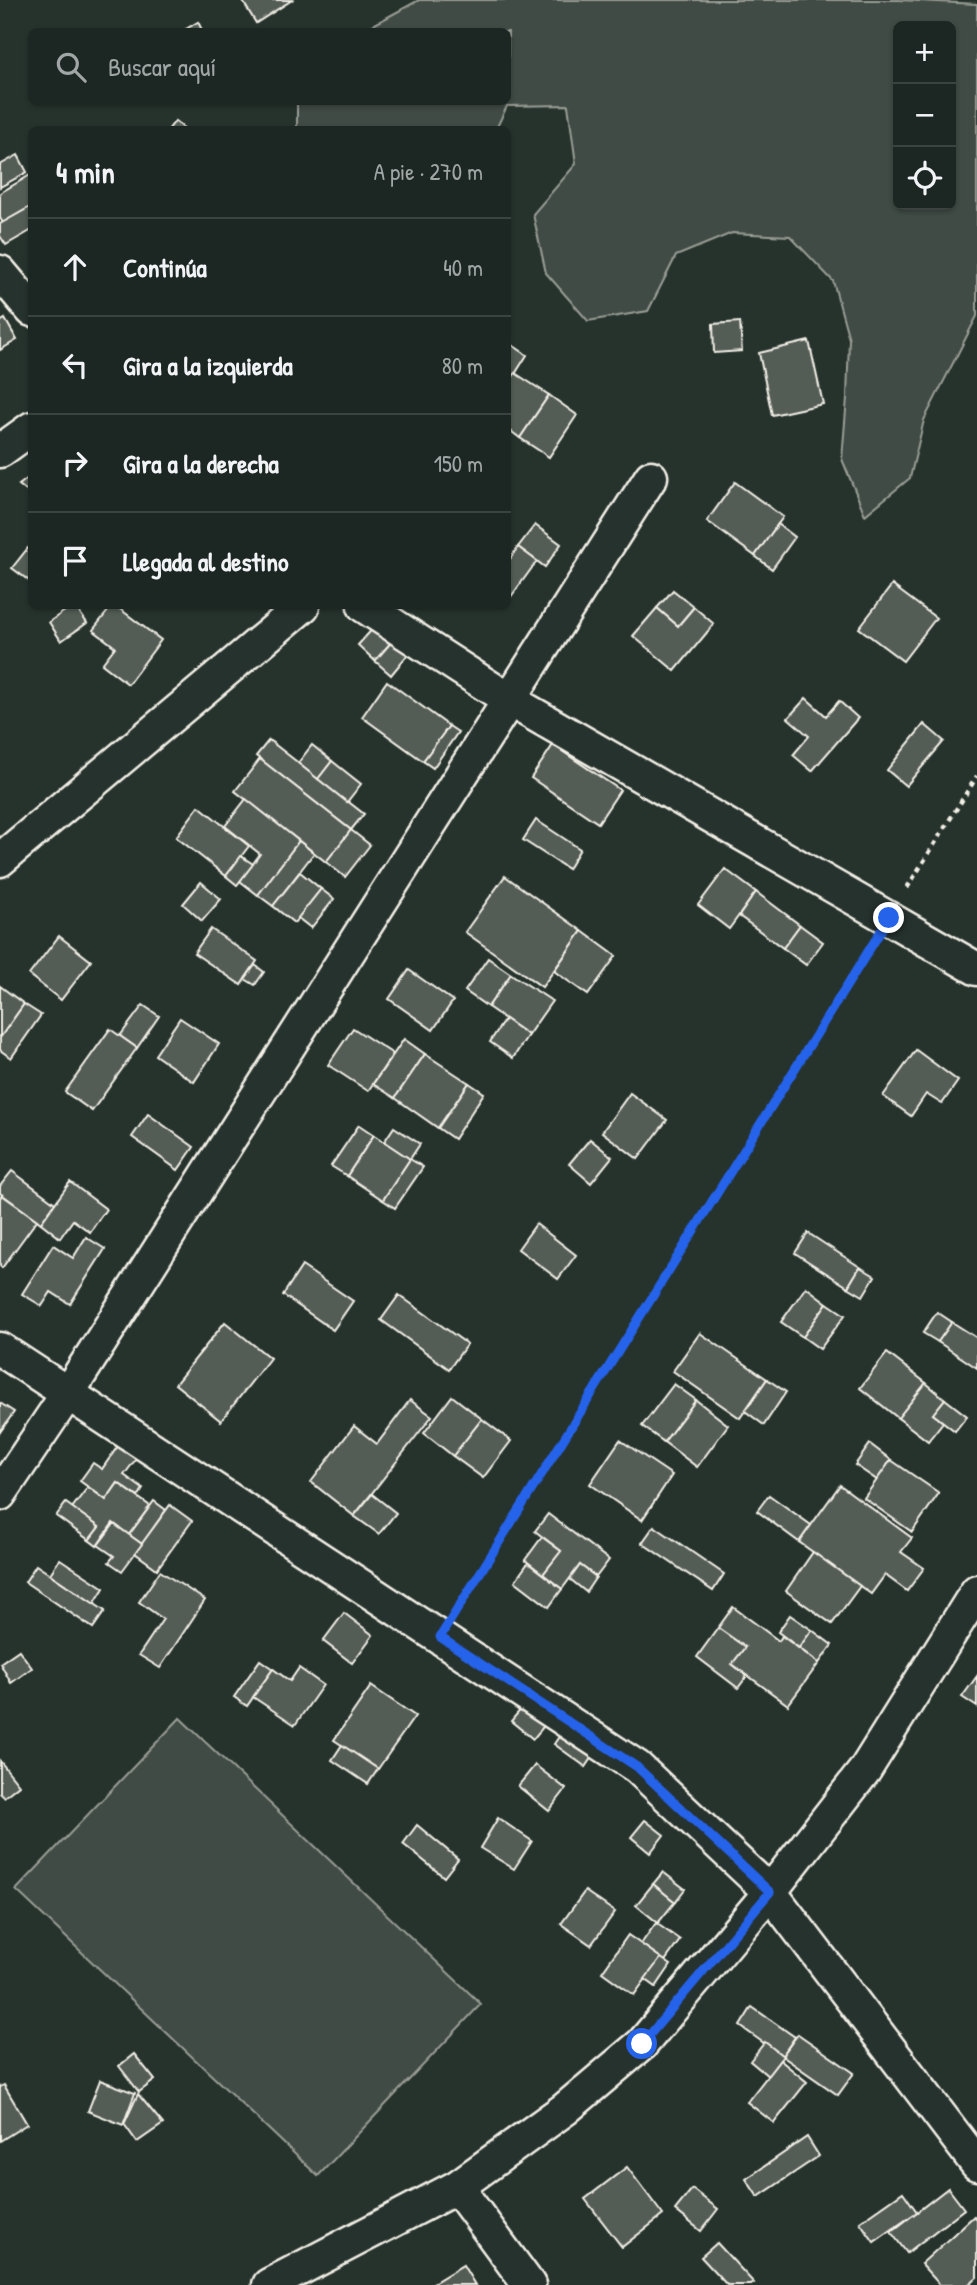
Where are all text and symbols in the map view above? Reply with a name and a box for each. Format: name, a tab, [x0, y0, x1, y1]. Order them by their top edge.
map controls	[893, 21, 956, 210]
button: +	[893, 21, 956, 84]
search box	[28, 28, 511, 105]
icon: search	[52, 48, 90, 86]
text: Buscar aquí	[108, 49, 216, 84]
button: −	[893, 84, 956, 147]
button: locate	[893, 147, 956, 210]
text: 4 min	[56, 152, 115, 192]
text: A pie · 270 m	[374, 156, 483, 187]
icon: ahead	[56, 248, 94, 286]
text: Continúa	[123, 250, 207, 285]
text: 40 m	[443, 252, 483, 283]
icon: left	[56, 346, 94, 384]
text: Gira a la izquierda	[123, 348, 293, 383]
text: 80 m	[442, 350, 483, 381]
icon: right	[56, 444, 94, 482]
text: Gira a la derecha	[123, 446, 279, 481]
text: 150 m	[434, 448, 483, 479]
icon: arrive	[56, 542, 94, 580]
text: Llegada al destino	[123, 544, 289, 579]
route end	[873, 902, 904, 933]
route start	[626, 2028, 657, 2059]

